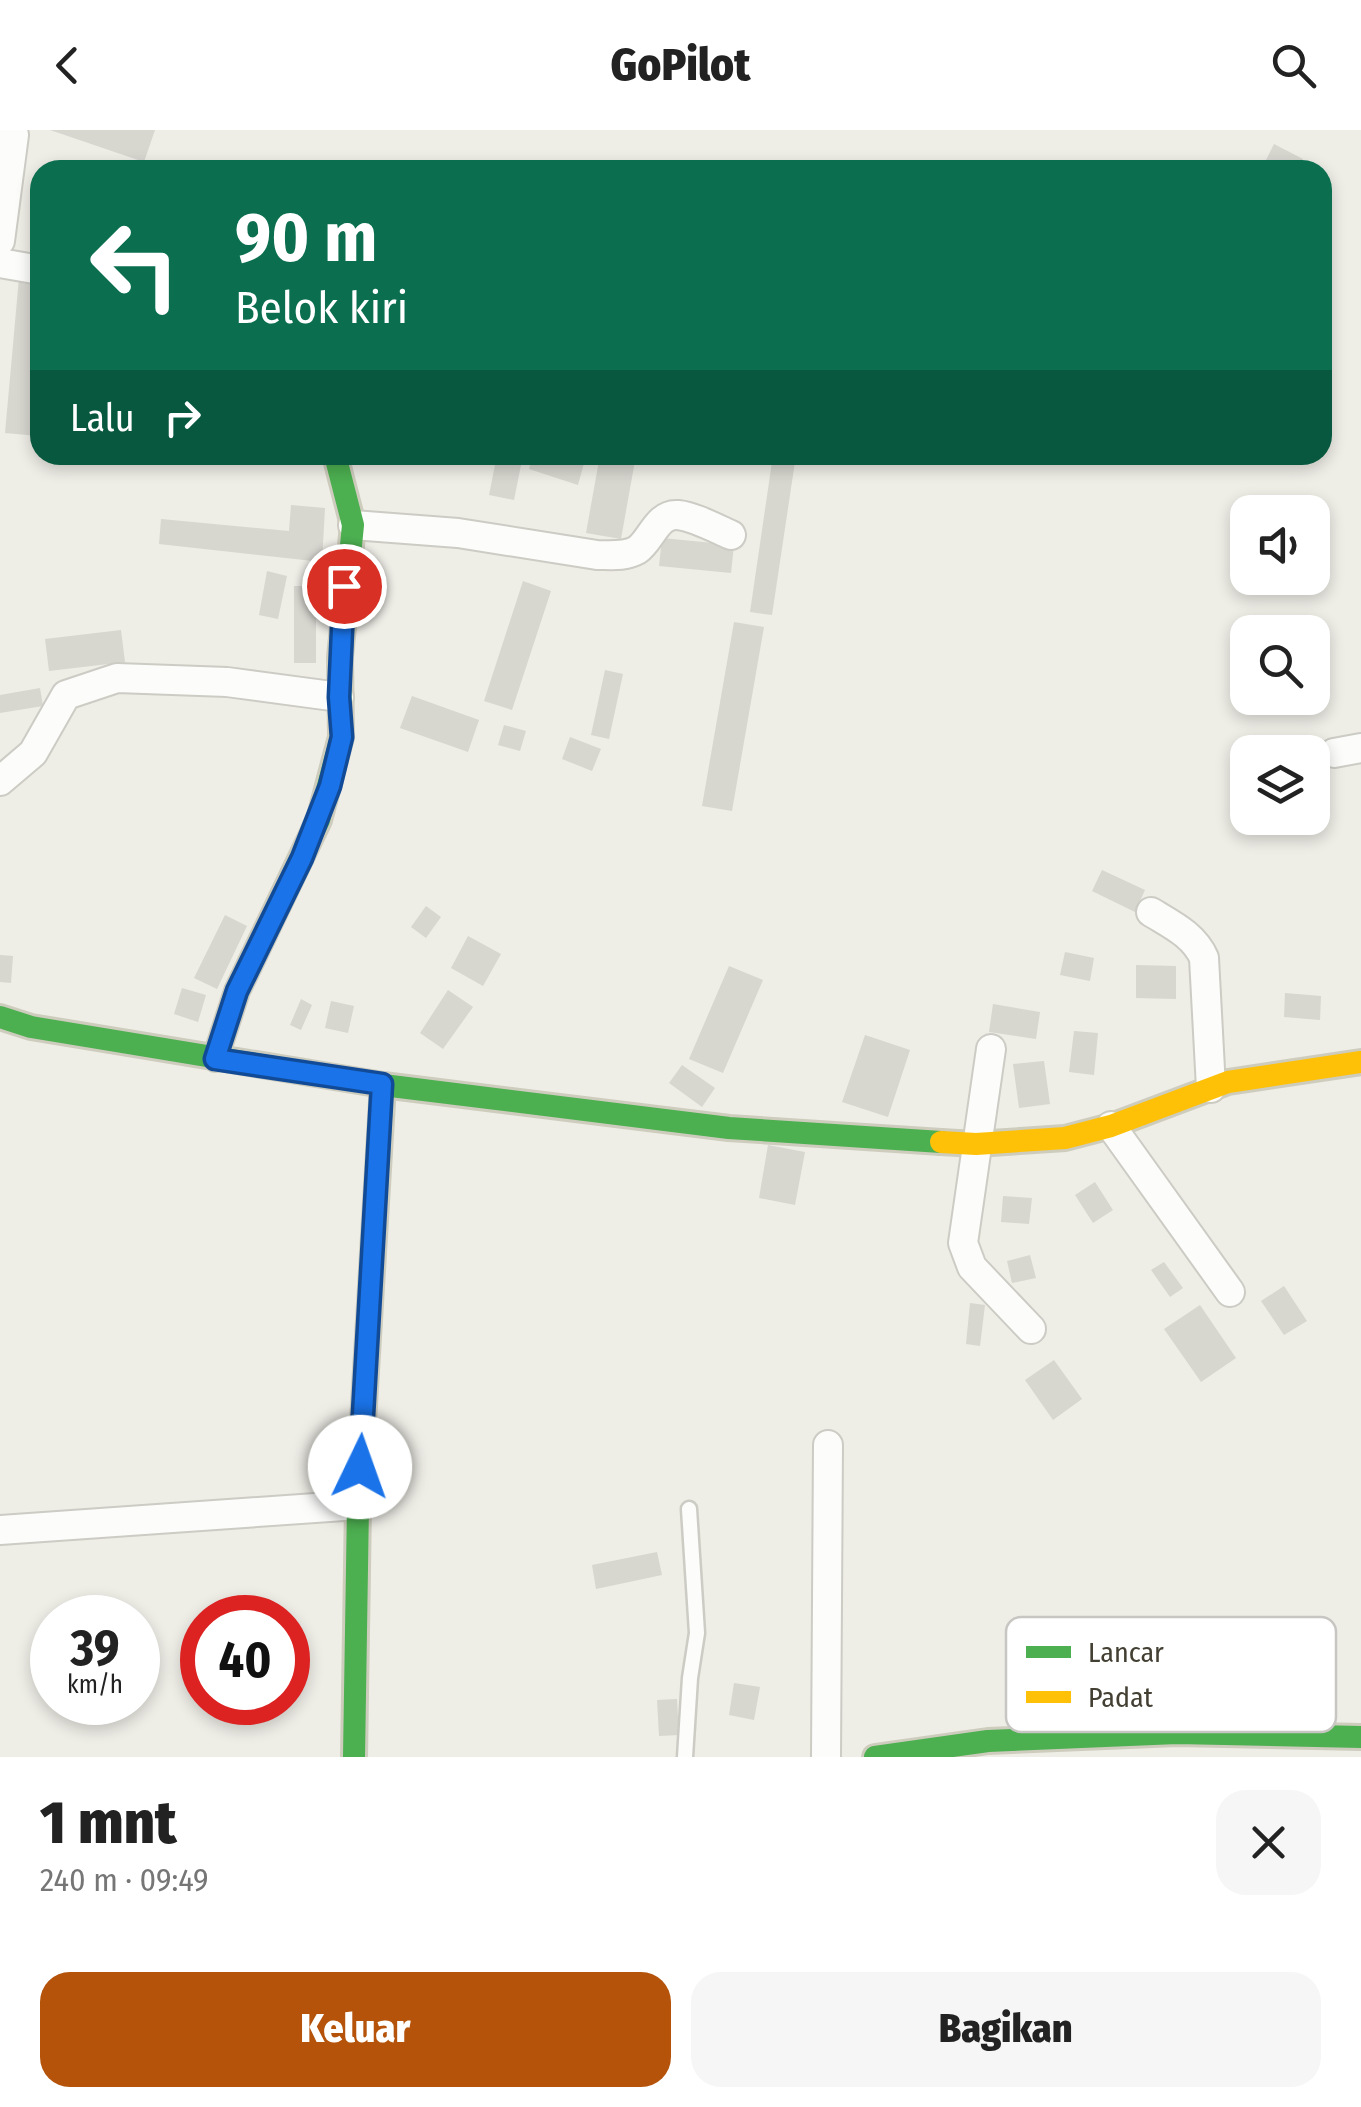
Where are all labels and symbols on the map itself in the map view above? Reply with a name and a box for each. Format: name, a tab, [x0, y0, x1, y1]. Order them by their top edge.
pin	[302, 544, 387, 629]
position arrow	[308, 1415, 412, 1519]
speed limit sign: 40	[180, 1595, 310, 1725]
legend	[1006, 1617, 1336, 1732]
text: Lancar	[1088, 1636, 1164, 1669]
text: Padat	[1088, 1681, 1154, 1714]

